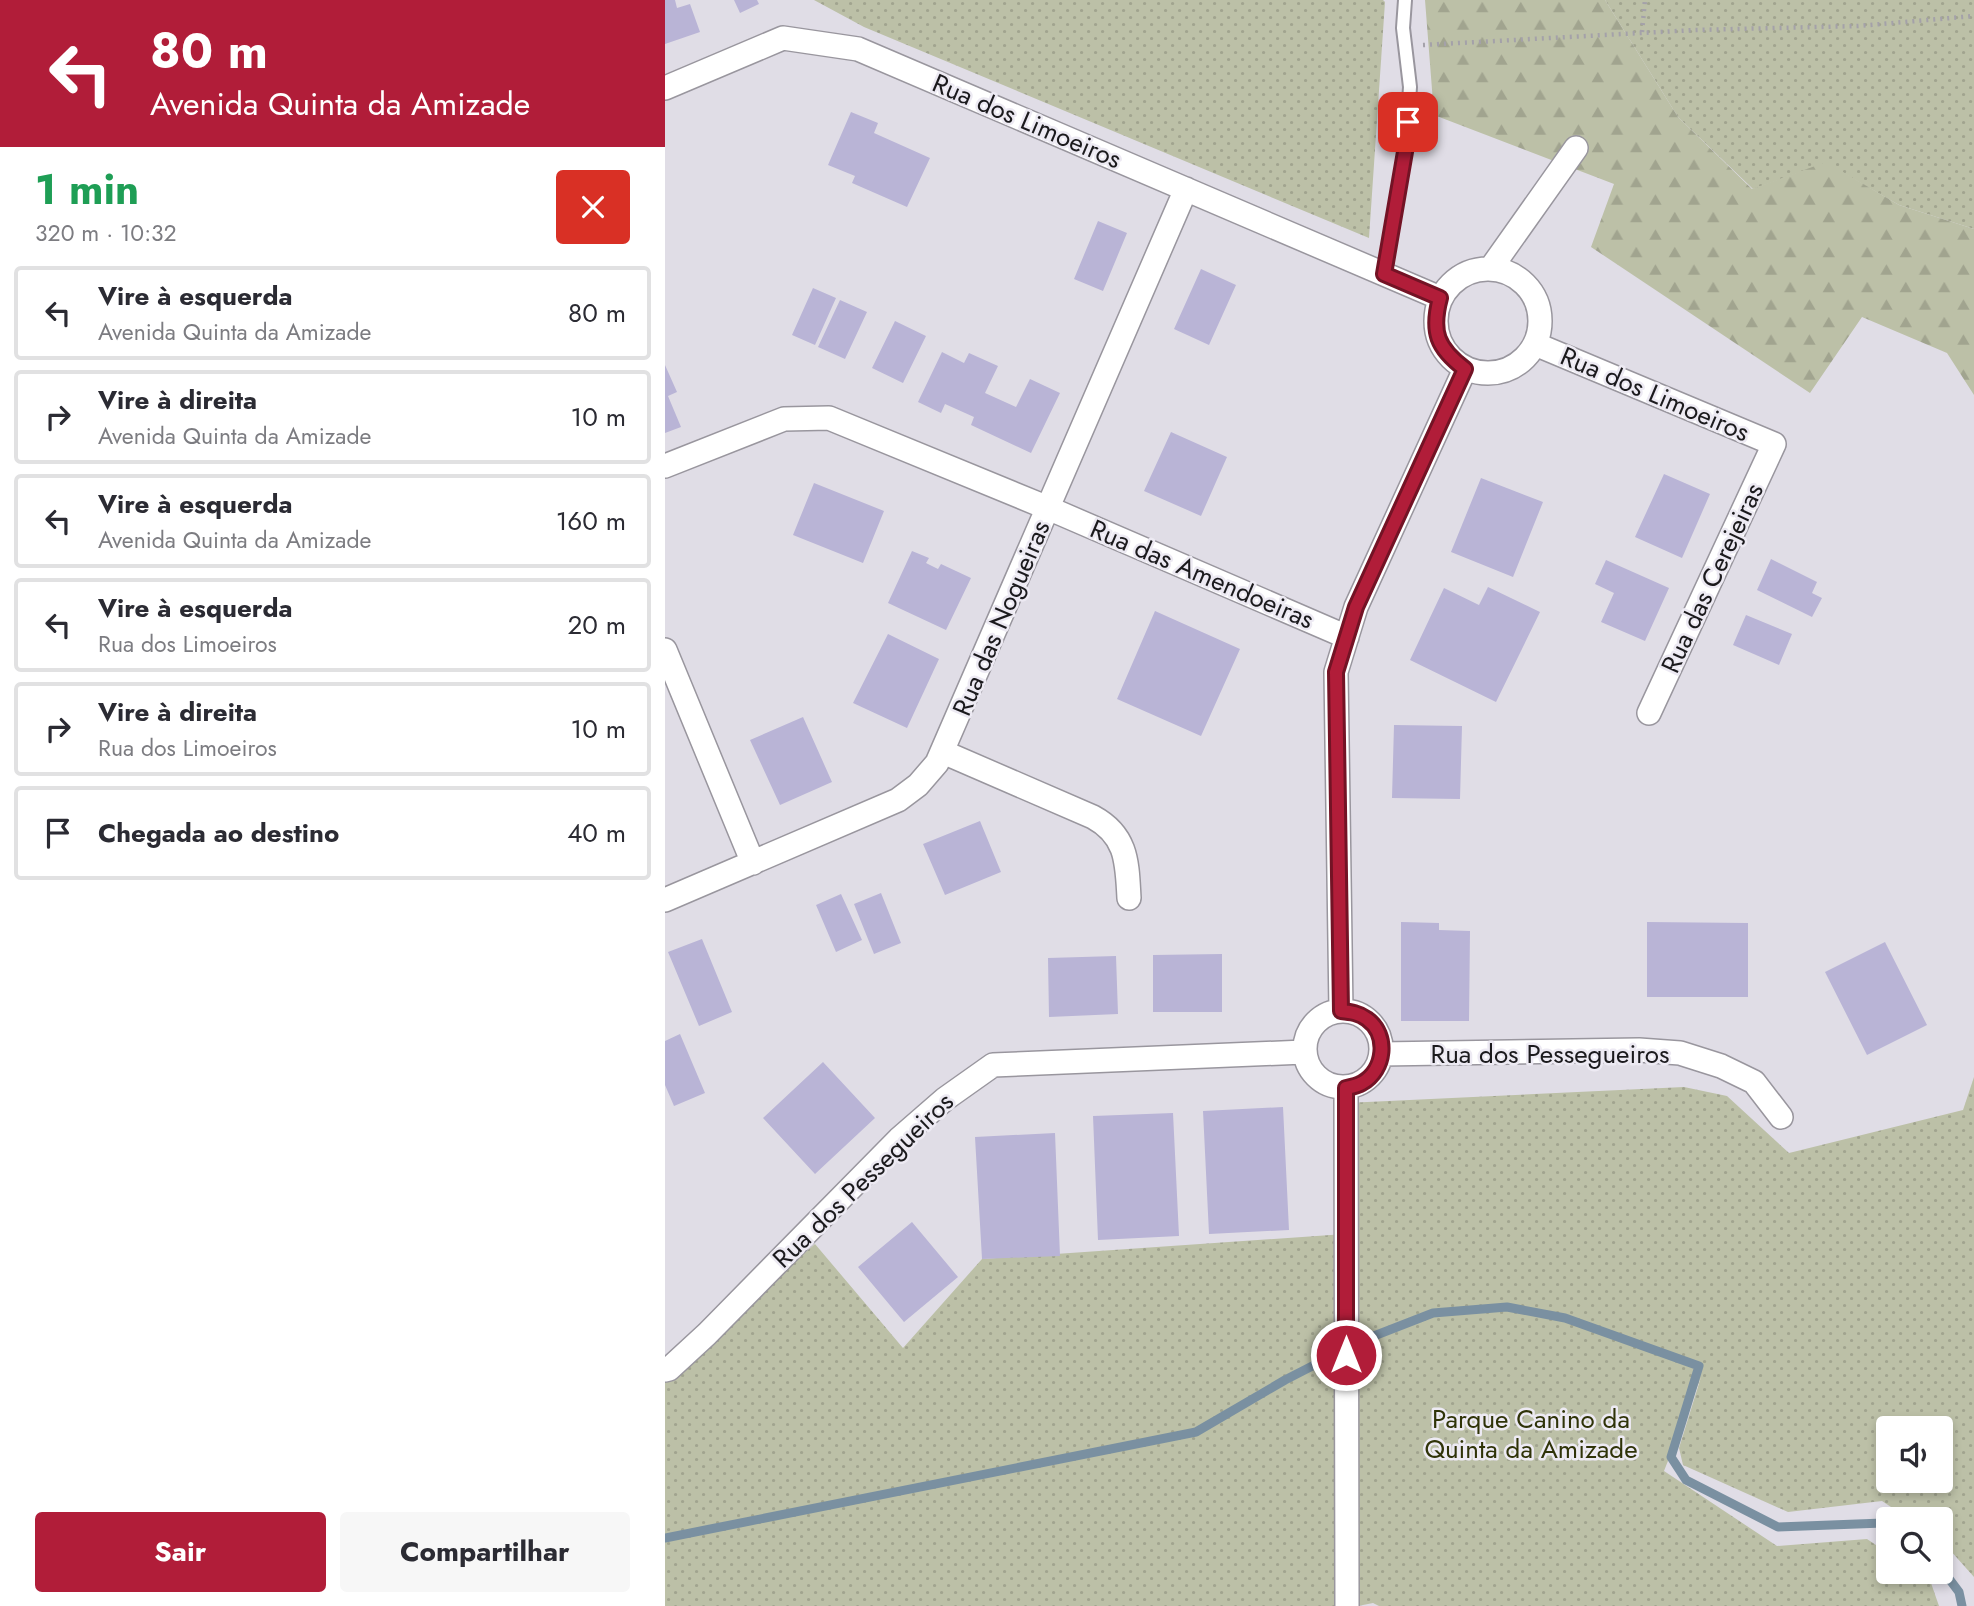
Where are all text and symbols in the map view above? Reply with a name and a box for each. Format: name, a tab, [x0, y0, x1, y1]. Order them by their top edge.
text: 80 m	[150, 16, 268, 86]
icon: left	[35, 28, 126, 119]
street label: Rua dos Limoeiros	[927, 64, 1127, 178]
text: Avenida Quinta da Amizade	[150, 81, 530, 127]
pin	[1378, 92, 1438, 152]
icon: arrive	[1389, 103, 1427, 141]
text: 1 min	[35, 159, 139, 220]
button: close	[556, 170, 630, 244]
text: 320 m · 10:32	[35, 216, 177, 250]
text: Vire à esquerda	[98, 277, 293, 315]
icon: left	[39, 294, 77, 332]
text: 80 m	[568, 294, 626, 332]
text: Avenida Quinta da Amizade	[98, 315, 371, 349]
street label: Rua dos Limoeiros	[1555, 337, 1755, 451]
text: Vire à direita	[98, 381, 257, 419]
icon: right	[39, 398, 77, 436]
text: 10 m	[571, 398, 626, 436]
text: Avenida Quinta da Amizade	[98, 419, 371, 453]
street label: Rua das Cerejeiras	[1651, 477, 1773, 679]
text: Vire à esquerda	[98, 485, 293, 523]
icon: left	[39, 502, 77, 540]
text: 160 m	[556, 502, 626, 540]
street label: Rua das Amendoeiras	[1084, 510, 1320, 638]
street label: Rua das Nogueiras	[943, 514, 1059, 722]
text: Avenida Quinta da Amizade	[98, 523, 371, 557]
text: Vire à esquerda	[98, 589, 293, 627]
icon: left	[39, 606, 77, 644]
text: 20 m	[568, 606, 626, 644]
text: Rua dos Limoeiros	[98, 627, 277, 661]
text: Vire à direita	[98, 693, 257, 731]
icon: right	[39, 710, 77, 748]
text: 10 m	[571, 710, 626, 748]
text: Rua dos Limoeiros	[98, 731, 277, 765]
icon: arrive	[39, 814, 77, 852]
text: Chegada ao destino	[98, 814, 339, 852]
text: 40 m	[567, 814, 626, 852]
street label: Rua dos Pessegueiros	[1431, 1035, 1669, 1073]
street label: Rua dos Pessegueiros	[764, 1083, 962, 1277]
position arrow	[1309, 1318, 1383, 1392]
park label: Parque Canino da Quinta da Amizade	[1424, 1400, 1638, 1468]
map controls	[1876, 1416, 1953, 1584]
button: sound	[1876, 1416, 1953, 1493]
button: search	[1876, 1507, 1953, 1584]
button: Sair	[35, 1512, 326, 1592]
button: Compartilhar	[340, 1512, 630, 1592]

